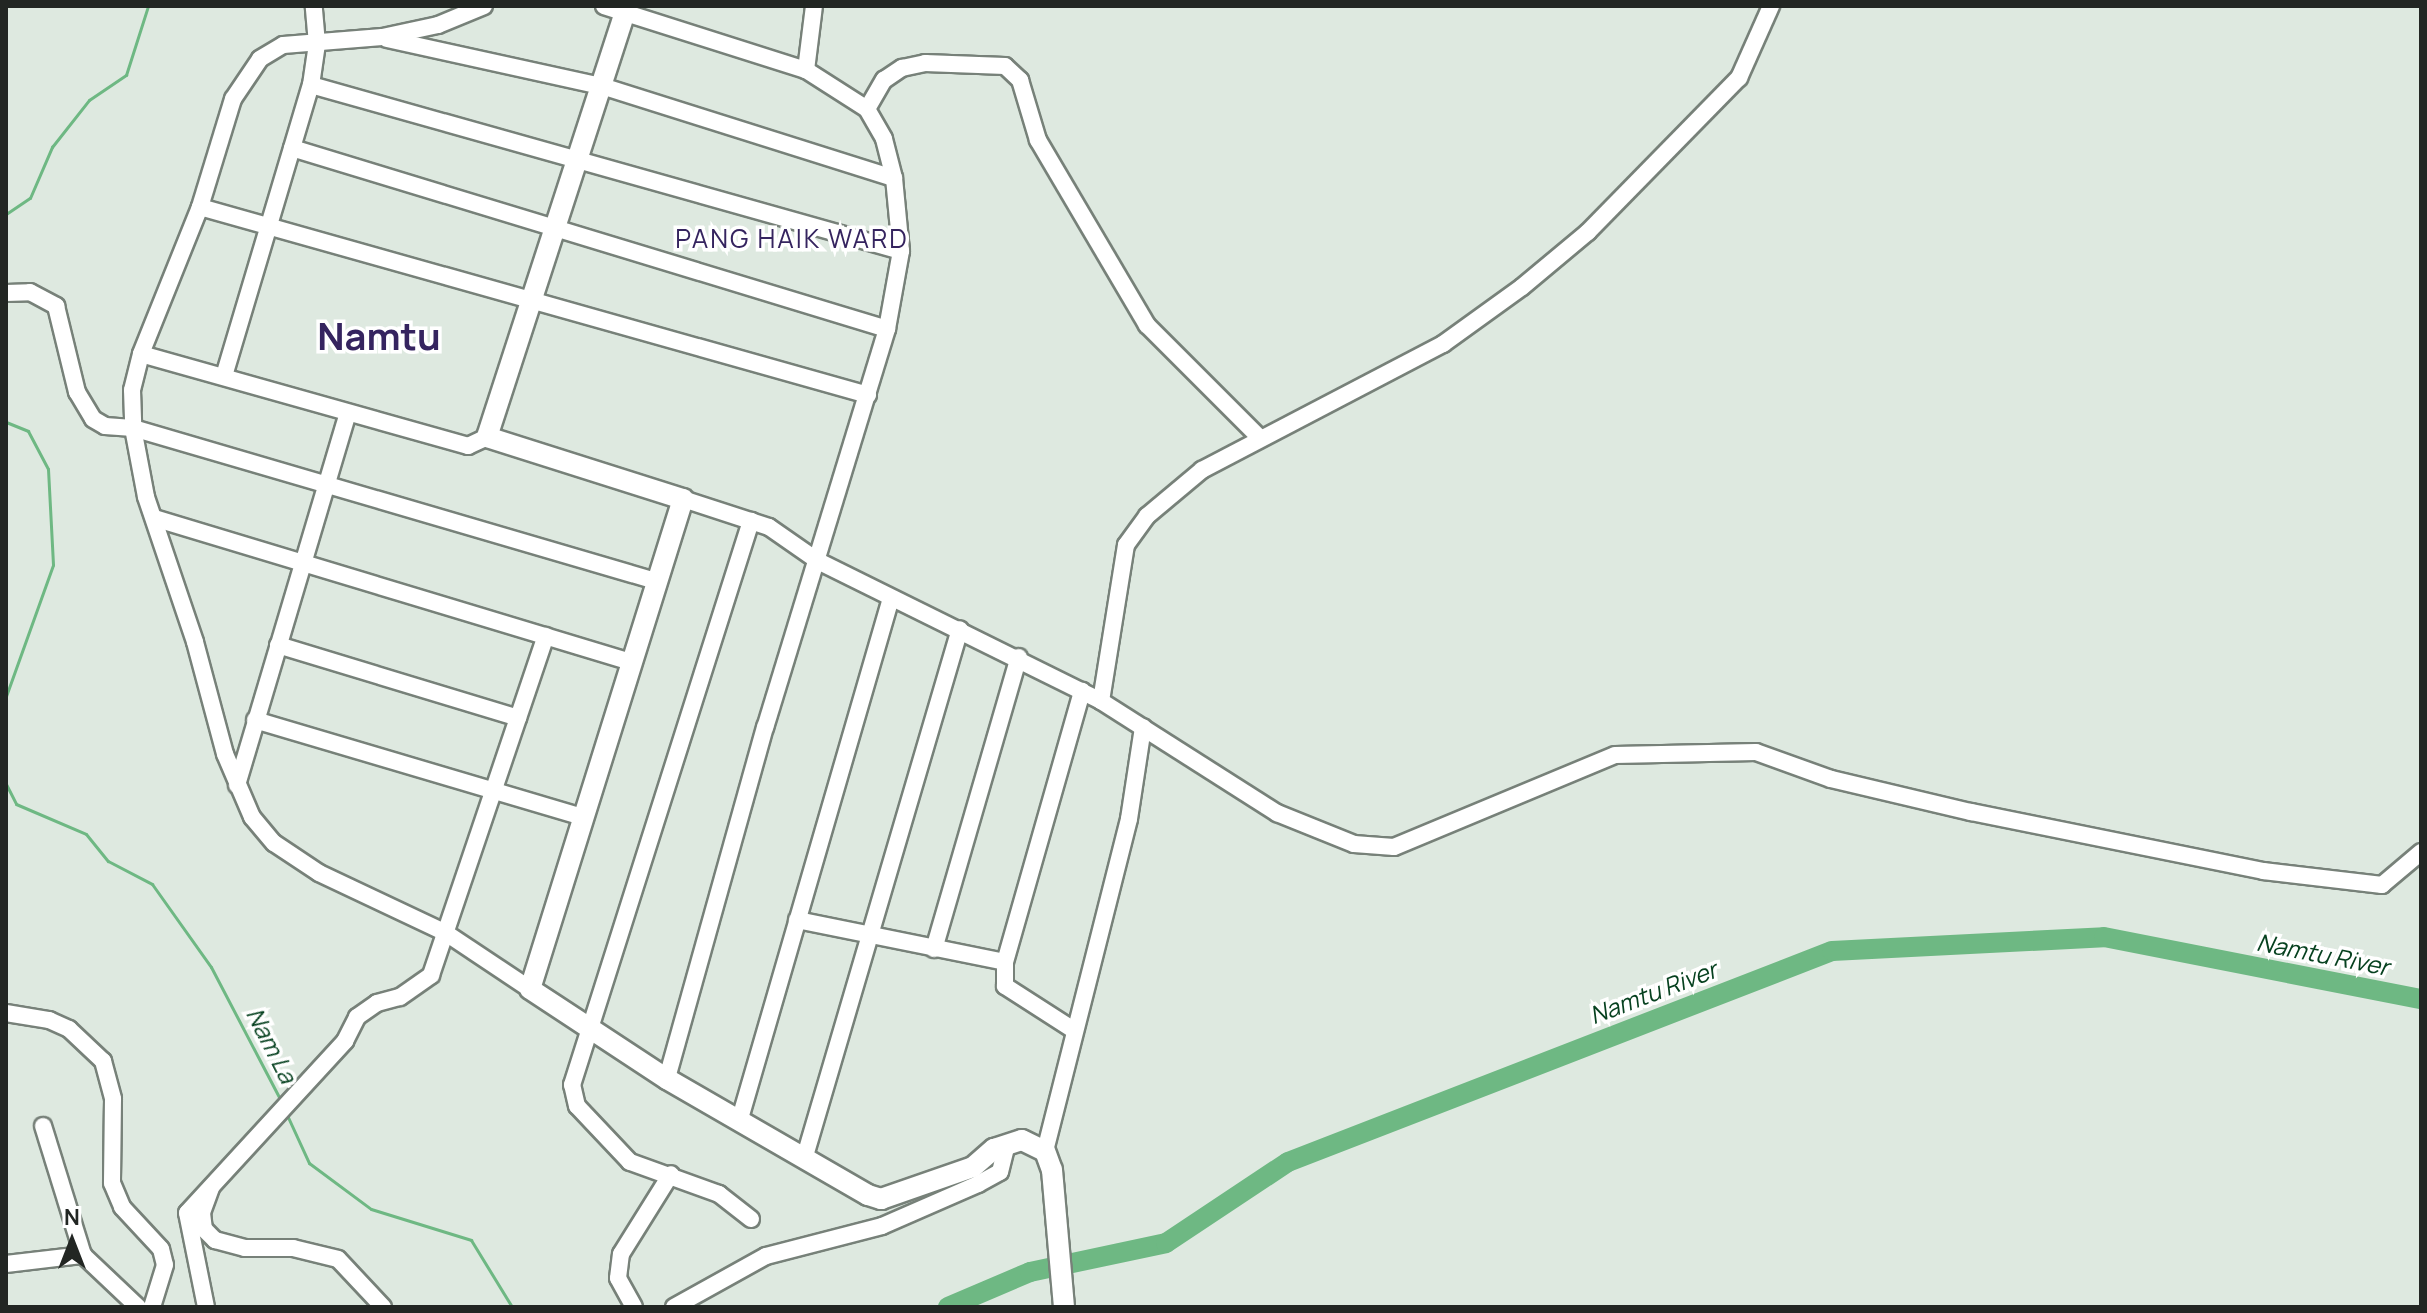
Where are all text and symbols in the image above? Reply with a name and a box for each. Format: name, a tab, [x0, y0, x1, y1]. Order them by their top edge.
district label: PANG HAIK WARD	[675, 223, 909, 255]
district label: Namtu	[317, 313, 441, 359]
water label: Namtu River	[2255, 927, 2391, 981]
water label: Namtu River	[1585, 955, 1721, 1029]
water label: Nam La	[241, 1003, 303, 1087]
north arrow	[32, 1201, 112, 1281]
text: N	[64, 1202, 80, 1232]

